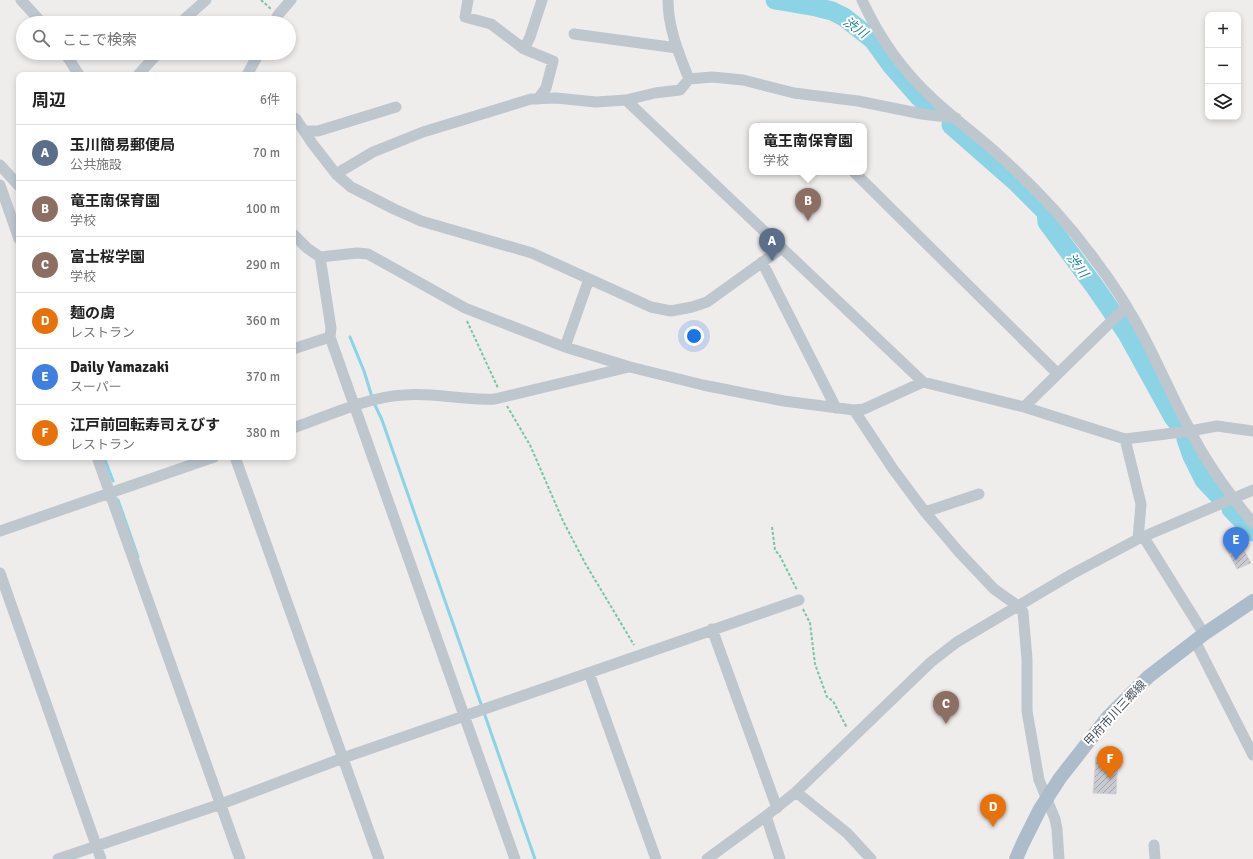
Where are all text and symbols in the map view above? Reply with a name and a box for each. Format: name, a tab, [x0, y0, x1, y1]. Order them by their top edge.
map controls	[1205, 12, 1241, 120]
button: +	[1205, 12, 1241, 48]
water label: 渋川	[840, 14, 872, 43]
search box	[16, 16, 296, 60]
icon: search	[30, 27, 52, 49]
text: ここで検索	[62, 31, 137, 49]
button: −	[1205, 48, 1241, 84]
button: layers	[1205, 84, 1241, 120]
text: 周辺	[32, 90, 66, 111]
text: 6件	[260, 92, 280, 108]
popup	[749, 123, 867, 175]
text: 竜王南保育園	[763, 132, 853, 150]
text: 玉川簡易郵便局	[70, 136, 175, 154]
text: A	[41, 145, 49, 161]
text: 70 m	[253, 145, 280, 161]
text: 学校	[763, 153, 789, 169]
text: 公共施設	[70, 157, 122, 173]
pin: B	[795, 188, 821, 221]
text: 竜王南保育園	[70, 192, 160, 210]
text: B	[41, 201, 49, 217]
text: 100 m	[246, 201, 280, 217]
text: 学校	[70, 213, 96, 229]
pin: A	[759, 228, 785, 261]
text: 富士桜学園	[70, 248, 145, 266]
water label: 渋川	[1063, 250, 1092, 282]
text: C	[41, 257, 49, 273]
text: 290 m	[246, 257, 280, 273]
text: 学校	[70, 269, 96, 285]
text: 麺の虜	[70, 304, 115, 322]
text: D	[41, 313, 49, 329]
text: 360 m	[246, 313, 280, 329]
text: レストラン	[70, 325, 135, 341]
your location	[684, 326, 704, 346]
text: Daily Yamazaki	[70, 358, 169, 376]
text: E	[41, 369, 49, 385]
text: 370 m	[246, 369, 280, 385]
text: スーパー	[70, 379, 122, 395]
text: 江戸前回転寿司えびす	[70, 416, 220, 434]
text: F	[42, 425, 48, 441]
text: 380 m	[246, 425, 280, 441]
text: レストラン	[70, 437, 135, 453]
pin: E	[1223, 527, 1249, 560]
street label: 甲府市川三郷線	[1081, 678, 1150, 749]
pin: C	[933, 691, 959, 724]
pin: F	[1097, 746, 1123, 779]
pin: D	[980, 794, 1006, 827]

